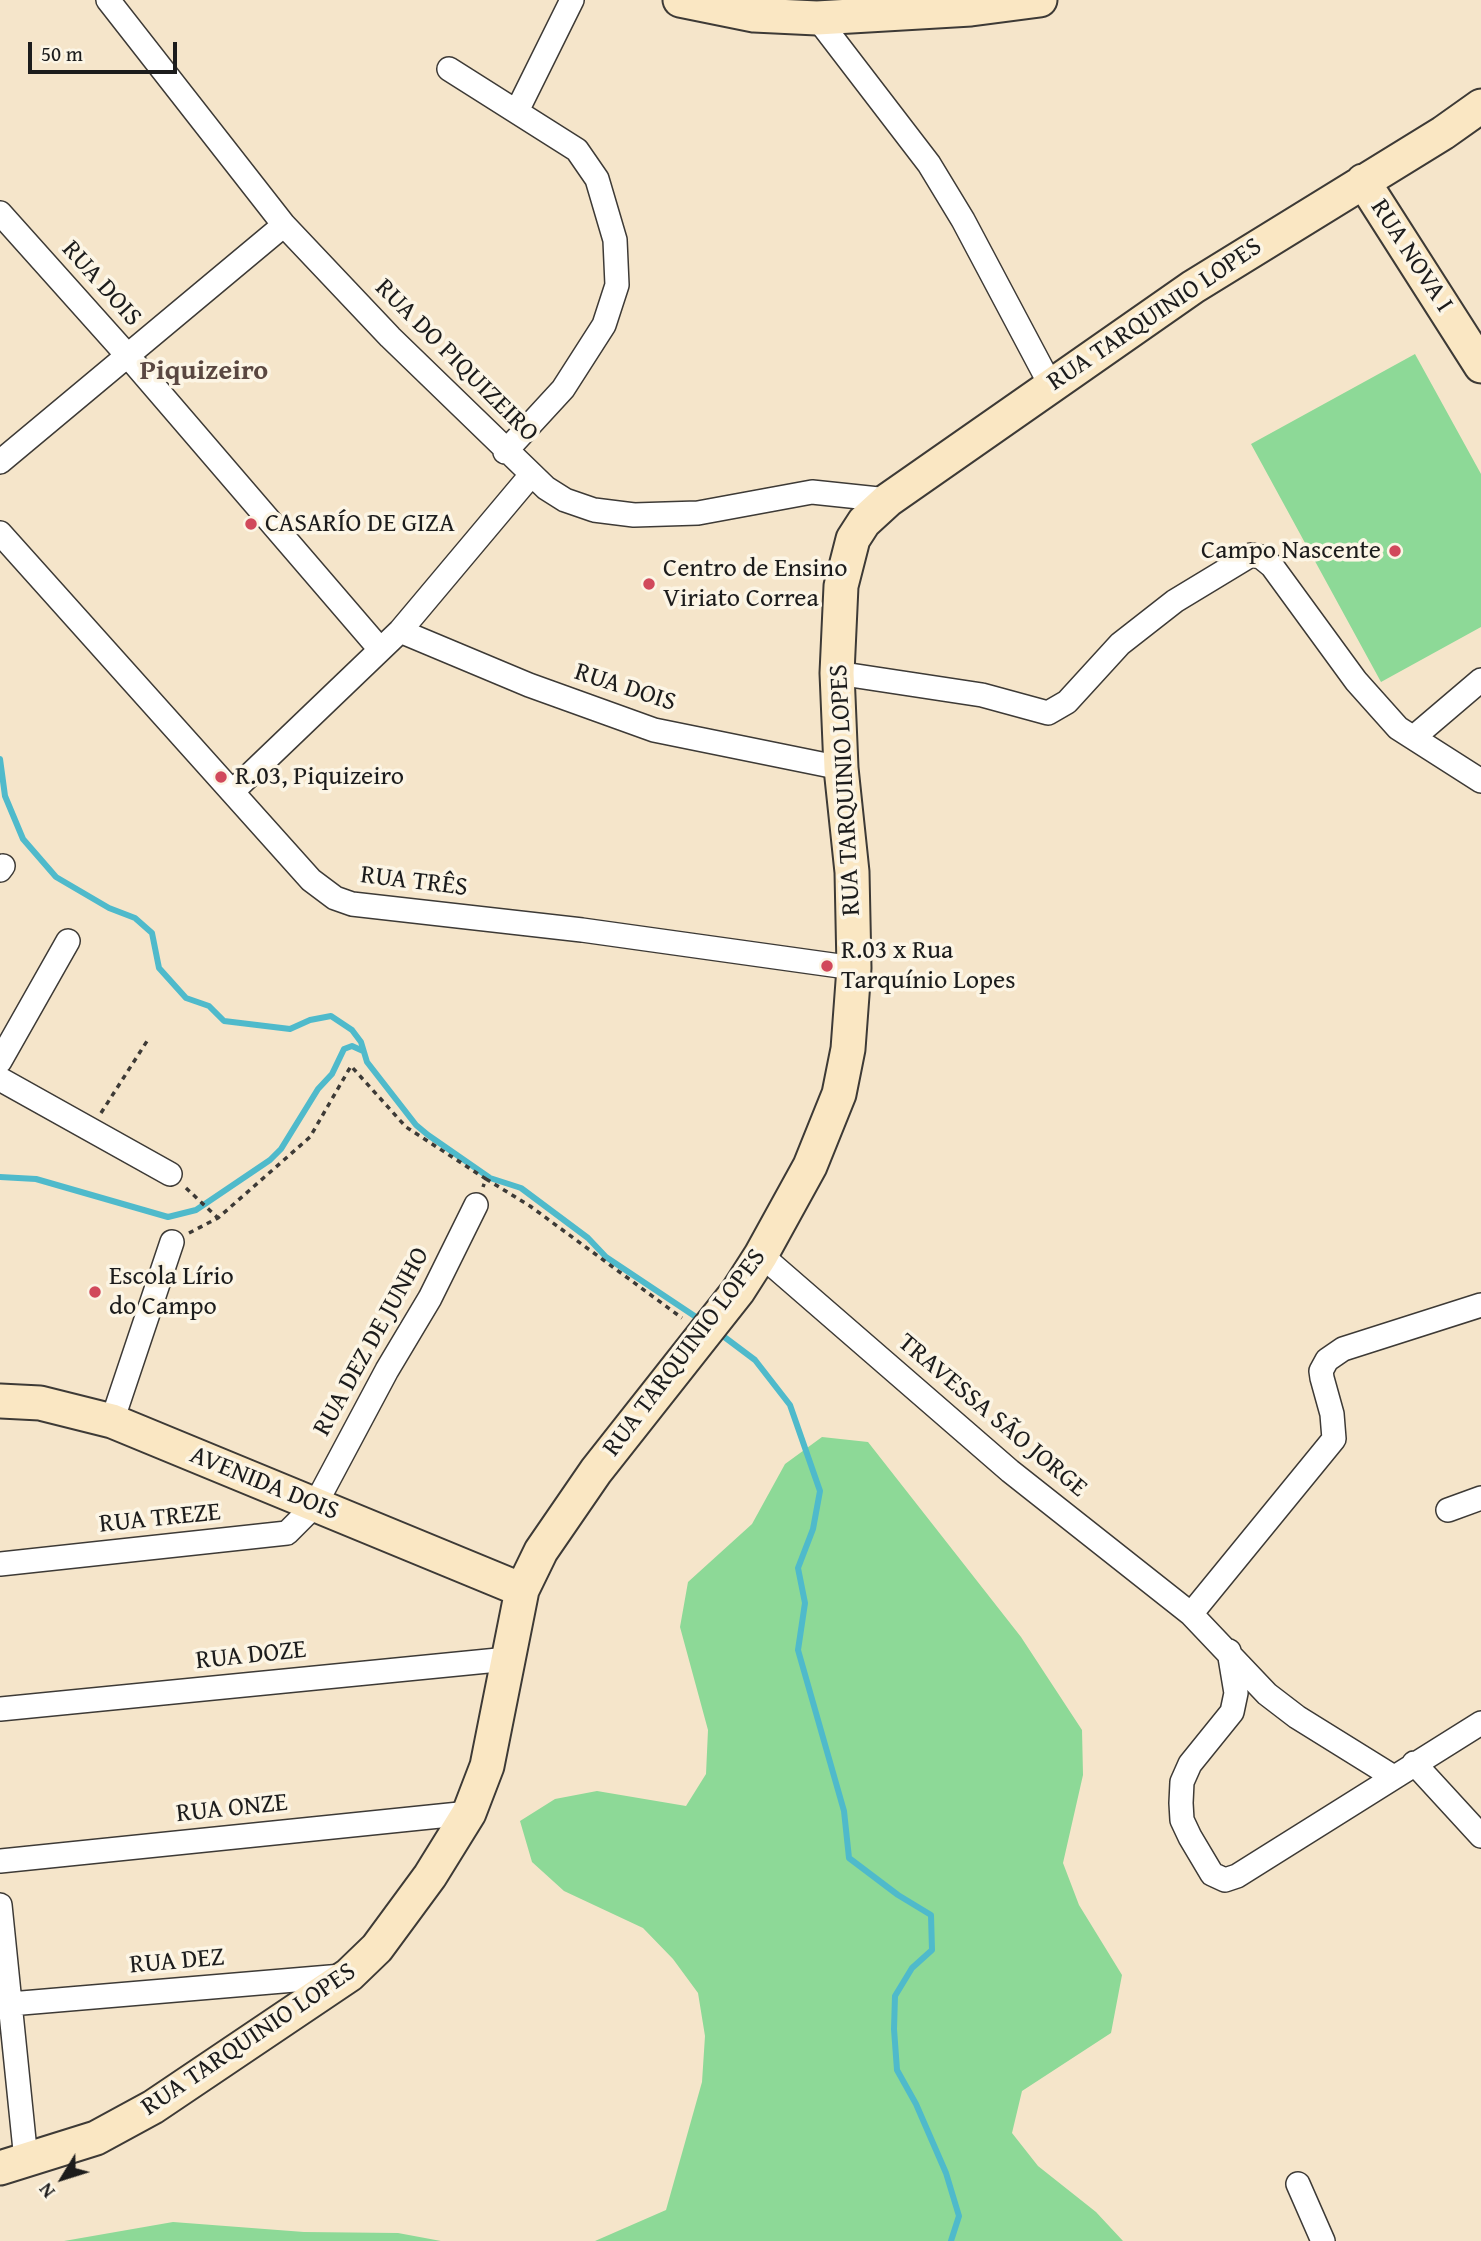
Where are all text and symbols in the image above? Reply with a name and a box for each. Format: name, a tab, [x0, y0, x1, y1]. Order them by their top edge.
scale bar	[32, 28, 180, 72]
text: 50 m	[41, 38, 83, 69]
street label: RUA NOVA I	[1363, 194, 1459, 318]
street label: RUA TARQUINIO LOPES	[1042, 232, 1268, 398]
street label: RUA DOIS	[54, 235, 148, 333]
street label: RUA DO PIQUIZEIRO	[368, 273, 544, 449]
district label: Piquizeiro	[140, 355, 268, 389]
place label: CASARÍO DE GIZA	[265, 508, 455, 540]
marker: CASARÍO DE GIZA	[243, 516, 259, 532]
place label: Campo Nascente	[1201, 535, 1381, 567]
marker: Campo Nascente	[1387, 543, 1403, 559]
place label: Centro de Ensino Viriato Correa	[663, 553, 847, 614]
marker: Centro de Ensino Viriato Correa	[641, 576, 657, 592]
street label: RUA DOIS	[570, 657, 680, 719]
street label: RUA TARQUINIO LOPES	[824, 663, 868, 917]
place label: R.03, Piquizeiro	[235, 761, 404, 793]
marker: R.03, Piquizeiro	[213, 769, 229, 785]
street label: RUA TRÊS	[359, 860, 469, 904]
place label: R.03 x Rua Tarquínio Lopes	[841, 935, 1016, 996]
marker: R.03 x Rua Tarquínio Lopes	[819, 958, 835, 974]
street label: RUA DEZ DE JUNHO	[307, 1242, 437, 1442]
street label: RUA TARQUINIO LOPES	[597, 1243, 773, 1463]
place label: Escola Lírio do Campo	[109, 1261, 234, 1322]
marker: Escola Lírio do Campo	[87, 1284, 103, 1300]
street label: TRAVESSA SÃO JORGE	[891, 1328, 1093, 1504]
street label: AVENIDA DOIS	[185, 1440, 343, 1528]
street label: RUA TREZE	[98, 1497, 222, 1541]
street label: RUA DOZE	[194, 1635, 308, 1677]
street label: RUA ONZE	[175, 1788, 289, 1830]
street label: RUA DEZ	[128, 1942, 226, 1982]
street label: RUA TARQUINIO LOPES	[136, 1957, 362, 2123]
north arrow	[28, 2143, 98, 2213]
text: N	[32, 2177, 61, 2205]

